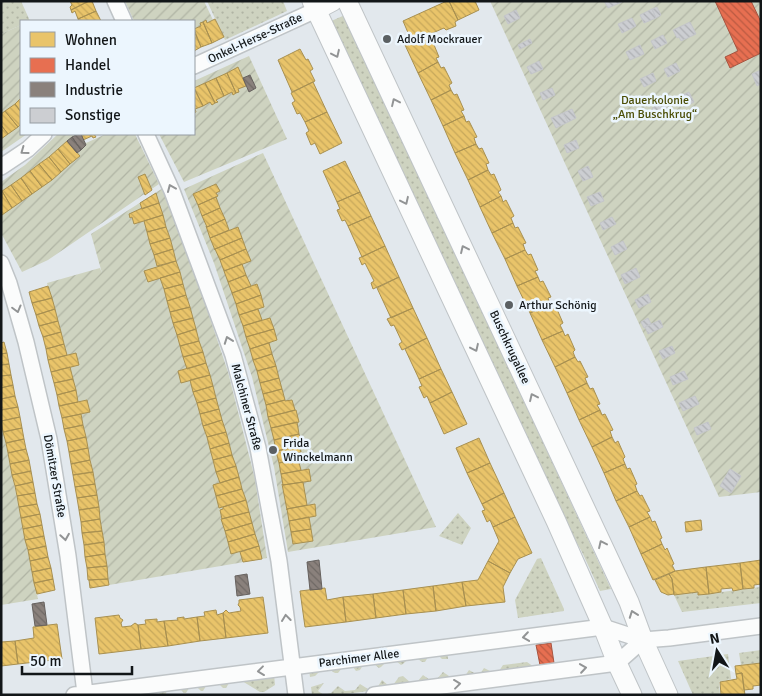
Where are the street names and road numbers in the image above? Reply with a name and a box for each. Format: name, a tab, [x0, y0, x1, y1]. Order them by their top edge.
street label: Onkel-Herse-Straße	[206, 10, 305, 67]
street label: Buschkrugallee	[486, 308, 533, 386]
street label: Malchiner Straße	[228, 362, 265, 452]
street label: Dömitzer Straße	[40, 433, 69, 519]
street label: Parchimer Allee	[318, 646, 400, 671]

